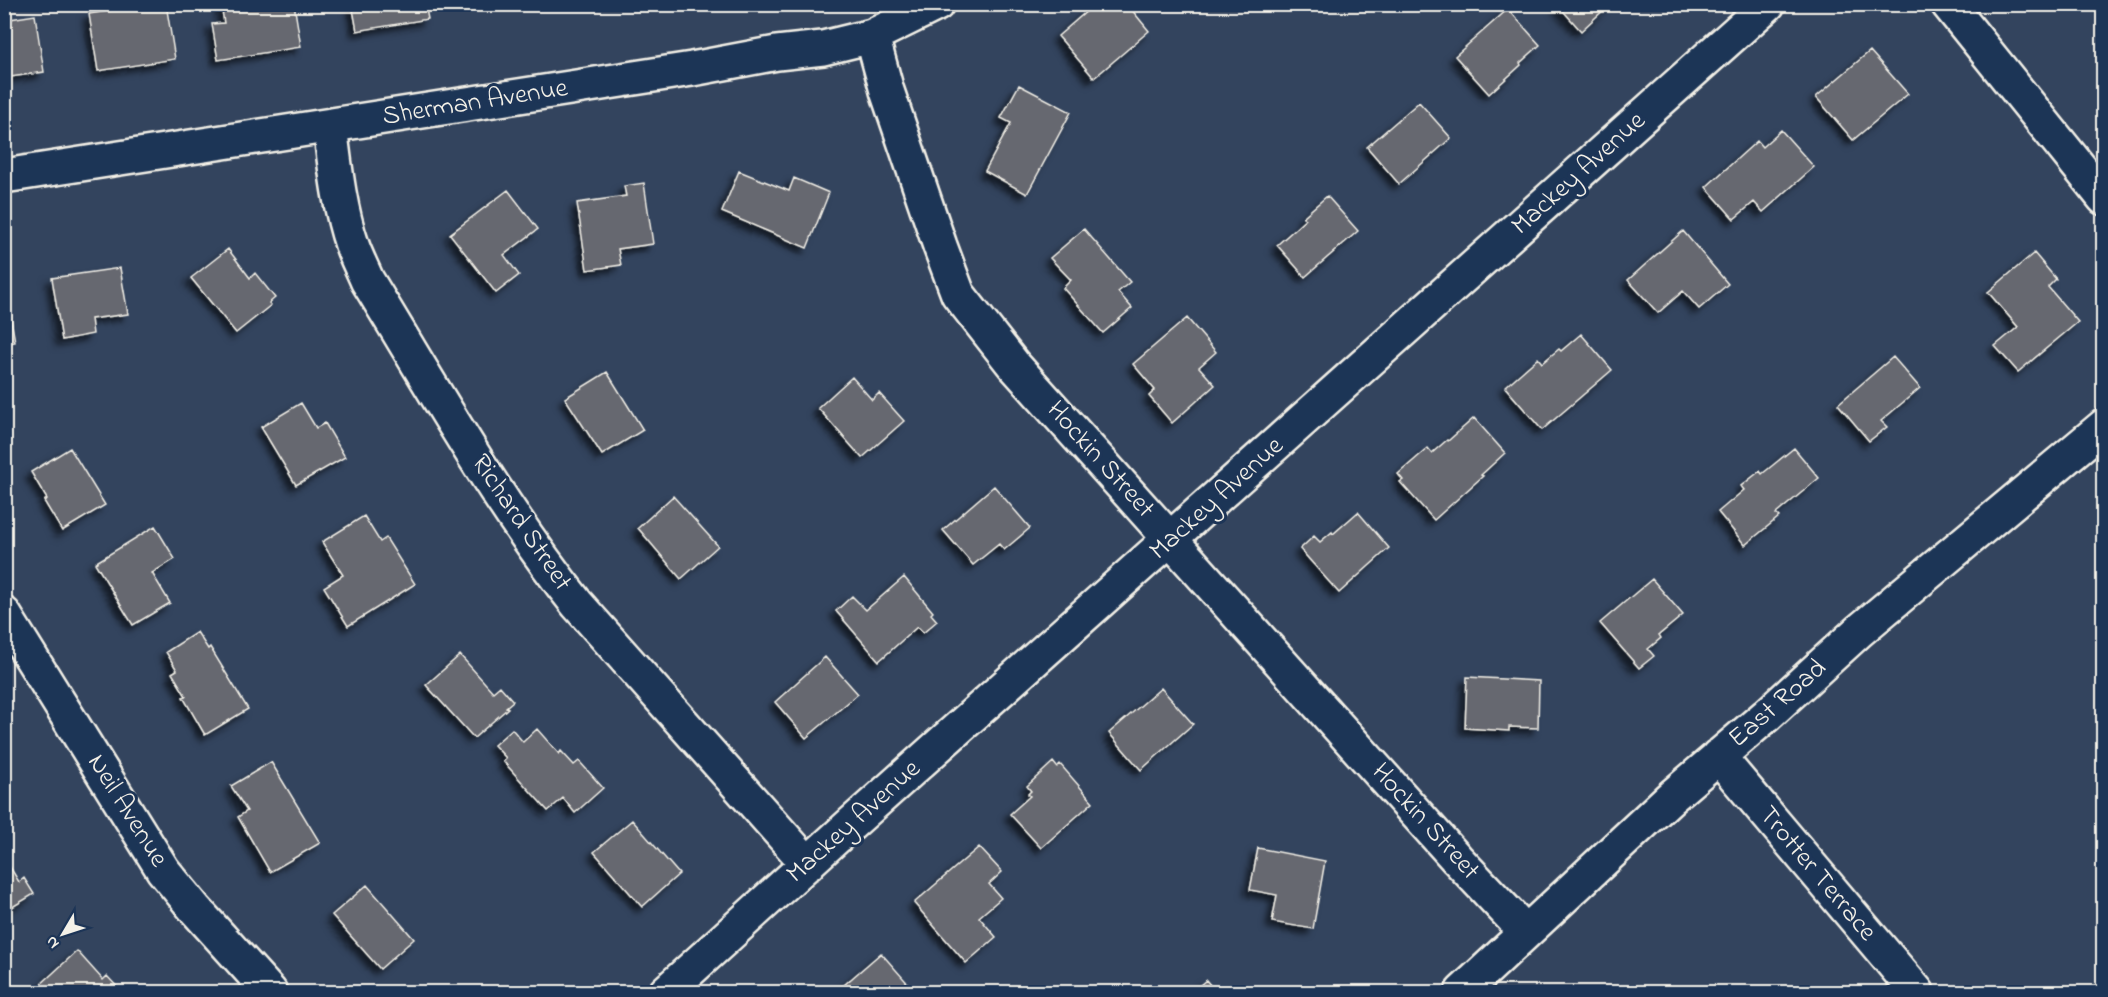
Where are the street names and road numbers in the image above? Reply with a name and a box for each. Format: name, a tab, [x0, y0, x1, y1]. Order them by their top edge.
street label: Sherman Avenue	[380, 69, 571, 137]
street label: Mackey Avenue	[1503, 102, 1656, 245]
street label: Hockin Street	[1036, 393, 1164, 527]
street label: Mackey Avenue	[1141, 427, 1294, 570]
street label: Richard Street	[461, 447, 581, 599]
street label: East Road	[1720, 650, 1836, 758]
street label: Neil Avenue	[77, 747, 178, 876]
street label: Mackey Avenue	[778, 750, 931, 893]
street label: Hockin Street	[1361, 755, 1489, 889]
street label: Trotter Terrace	[1749, 798, 1886, 951]

